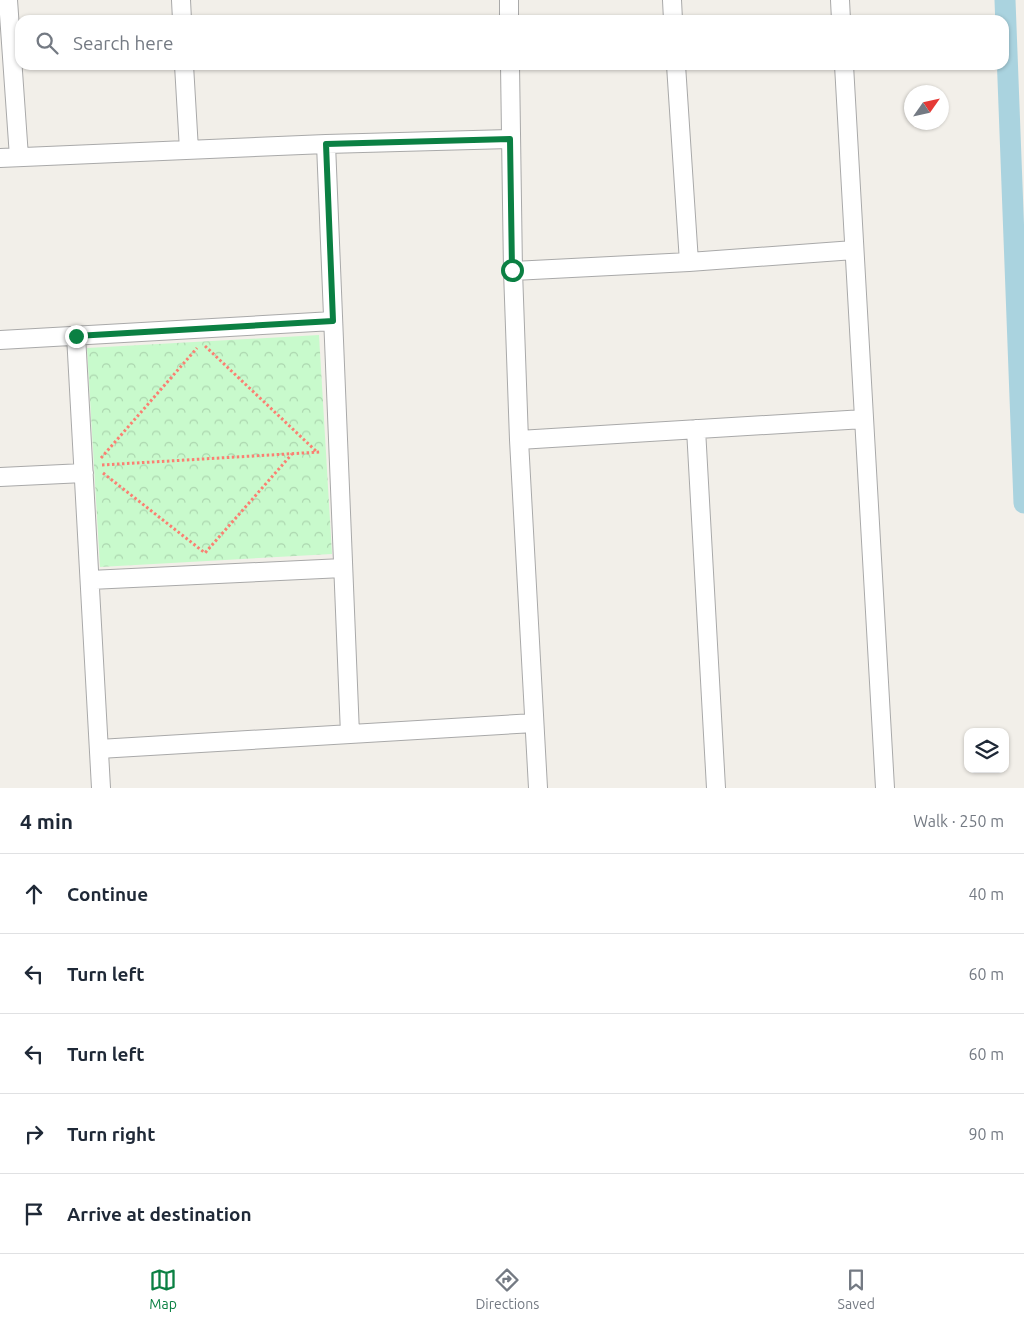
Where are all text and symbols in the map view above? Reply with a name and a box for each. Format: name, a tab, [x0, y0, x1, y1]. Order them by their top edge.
search box	[15, 15, 1009, 70]
icon: search	[33, 29, 61, 57]
text: Search here	[73, 32, 173, 54]
north arrow	[904, 85, 949, 130]
route start	[501, 259, 524, 282]
route end	[65, 325, 88, 348]
map controls	[964, 728, 1009, 773]
button: layers	[964, 728, 1009, 773]
text: 4 min	[20, 809, 73, 833]
text: Walk · 250 m	[913, 812, 1004, 830]
icon: ahead	[20, 880, 48, 908]
text: Continue	[67, 883, 148, 905]
text: 40 m	[968, 885, 1004, 903]
icon: left	[20, 960, 48, 988]
text: Turn left	[67, 963, 145, 985]
text: 60 m	[968, 965, 1004, 983]
icon: left	[20, 1040, 48, 1068]
text: Turn left	[67, 1043, 145, 1065]
text: 60 m	[968, 1045, 1004, 1063]
icon: right	[20, 1120, 48, 1148]
text: Turn right	[67, 1123, 155, 1145]
text: 90 m	[968, 1125, 1004, 1143]
icon: arrive	[20, 1200, 48, 1228]
text: Arrive at destination	[67, 1203, 252, 1225]
tab: Map	[149, 1266, 177, 1312]
tab: Directions	[475, 1266, 539, 1312]
tab: Saved	[838, 1266, 875, 1312]

